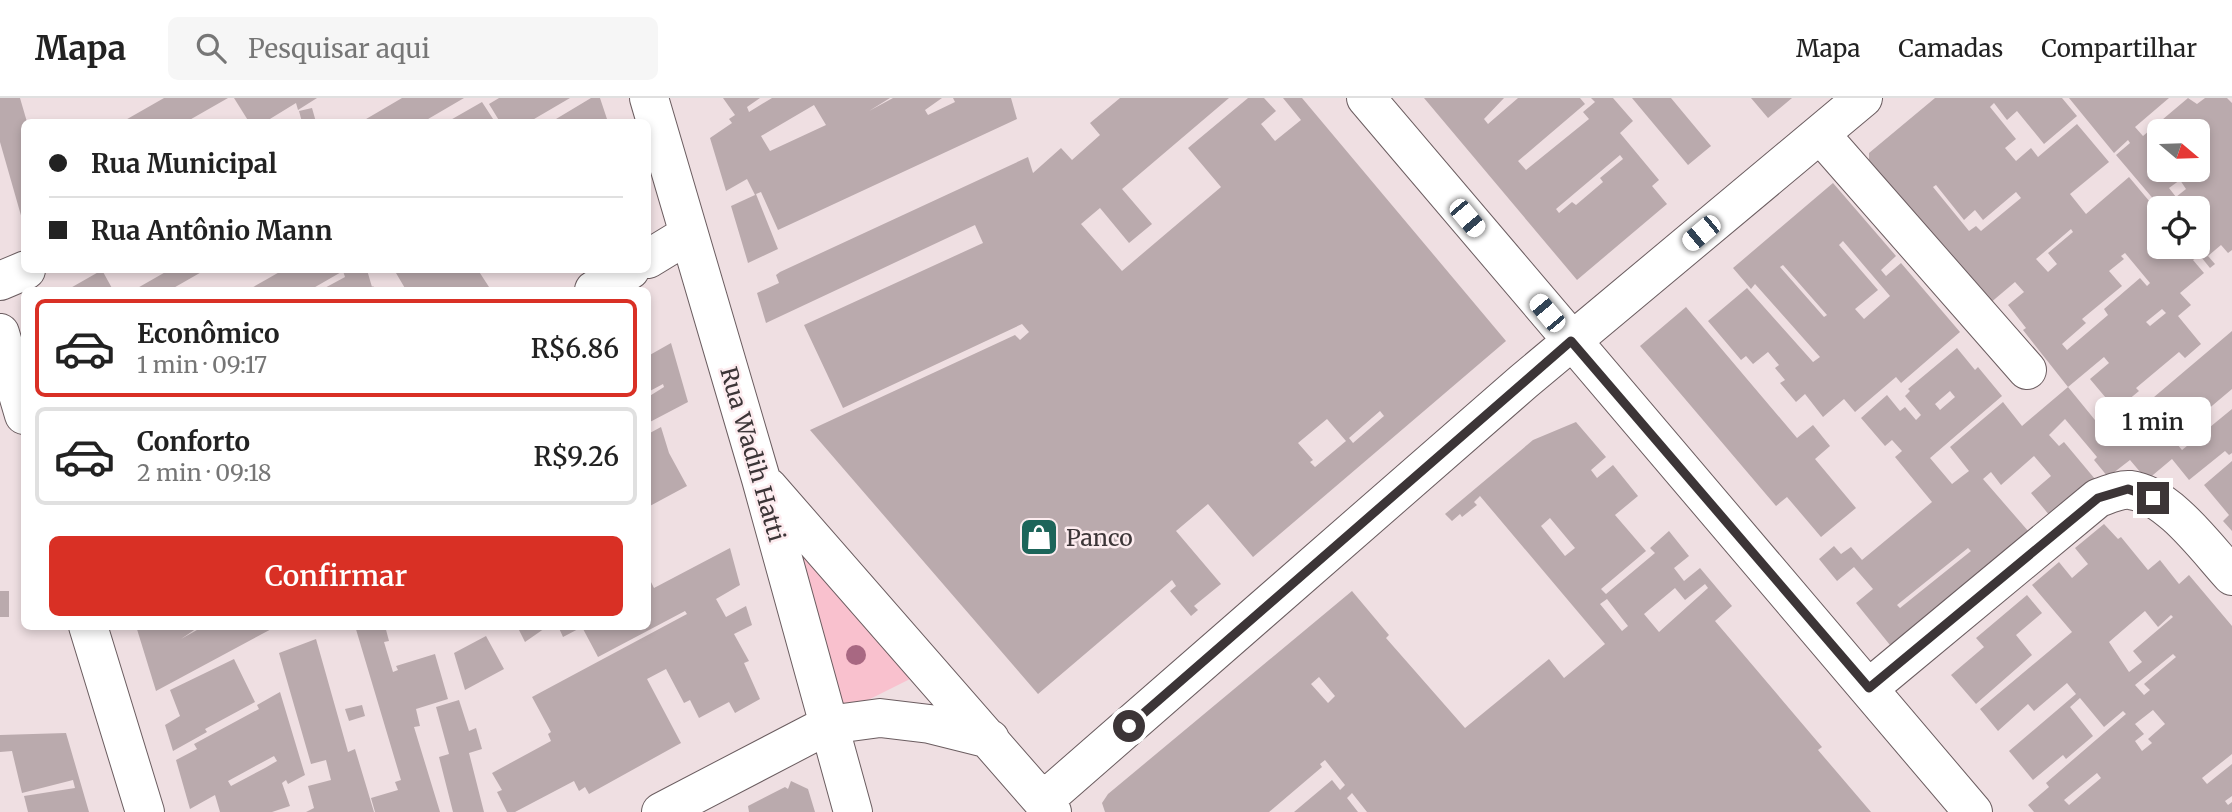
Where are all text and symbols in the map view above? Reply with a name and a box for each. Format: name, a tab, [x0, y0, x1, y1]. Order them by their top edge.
search box	[168, 17, 658, 80]
text: Mapa	[35, 28, 126, 69]
icon: search	[192, 29, 230, 67]
text: Pesquisar aqui	[248, 32, 430, 65]
text: Mapa	[1796, 33, 1860, 64]
text: Camadas	[1898, 33, 2003, 64]
text: Compartilhar	[2041, 33, 2197, 64]
north arrow	[2147, 119, 2210, 182]
map controls	[2147, 119, 2210, 259]
text: Rua Municipal	[91, 147, 277, 180]
car	[1446, 195, 1489, 241]
button: locate	[2147, 196, 2210, 259]
car	[1679, 211, 1724, 255]
text: Rua Antônio Mann	[91, 214, 332, 247]
car	[1526, 290, 1569, 336]
icon: car	[53, 317, 116, 380]
text: Econômico	[137, 317, 280, 350]
text: R$6.86	[531, 332, 619, 365]
text: 1 min · 09:17	[137, 350, 267, 379]
street label: Rua Wadih Hatti	[714, 363, 792, 545]
callout: 1 min	[2095, 396, 2211, 446]
text: 1 min	[2122, 407, 2184, 436]
icon: car	[53, 425, 116, 488]
text: Conforto	[137, 425, 250, 458]
text: R$9.26	[533, 440, 619, 473]
text: 2 min · 09:18	[137, 458, 272, 487]
route end	[2137, 482, 2169, 514]
shop icon: Panco	[1018, 516, 1060, 558]
place label: Panco	[1066, 523, 1133, 552]
button: Confirmar	[49, 536, 623, 616]
route start	[1113, 710, 1145, 742]

